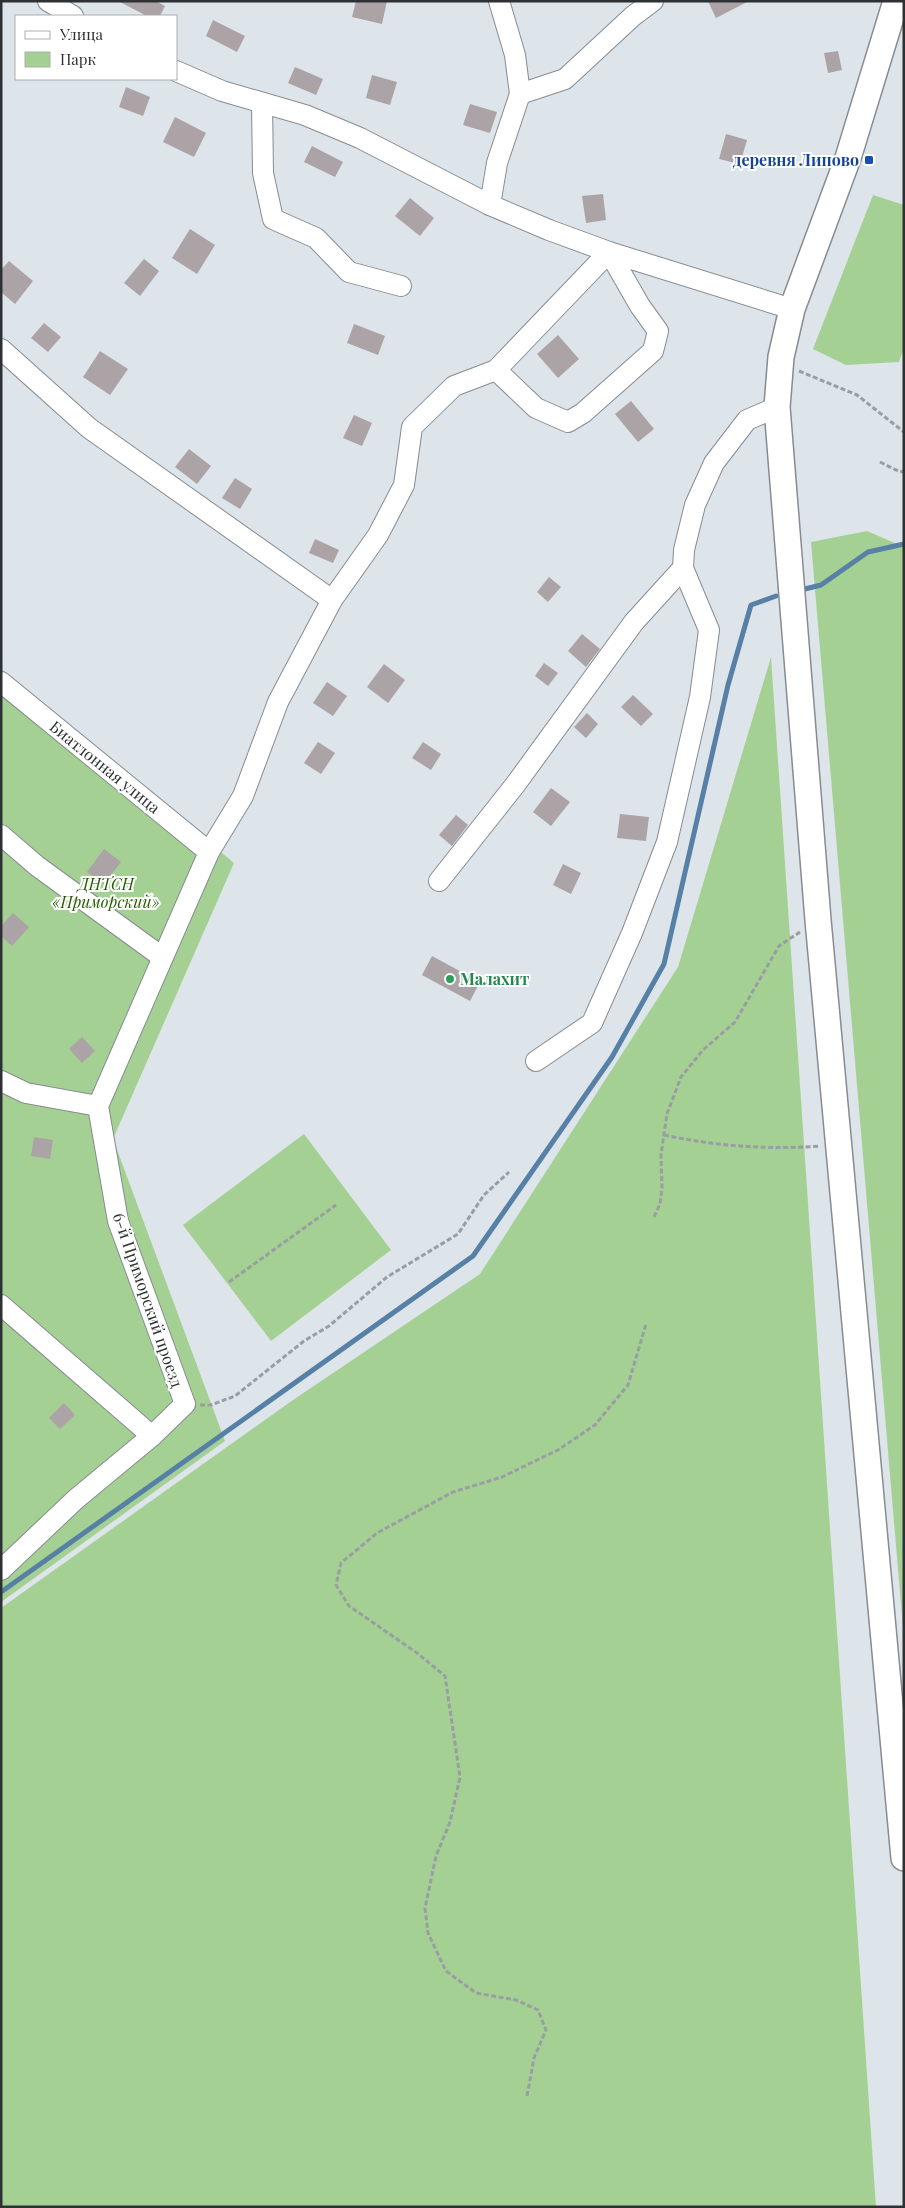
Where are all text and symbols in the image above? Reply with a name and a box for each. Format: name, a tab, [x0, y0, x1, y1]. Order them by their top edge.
legend	[15, 15, 178, 80]
text: Улица	[59, 24, 103, 44]
text: Парк	[60, 49, 96, 69]
place label: деревня Липово	[733, 149, 859, 170]
marker: деревня Липово	[863, 154, 875, 166]
street label: Биатлонная улица	[46, 716, 165, 818]
park label: ДНТСН «Приморский»	[52, 873, 160, 912]
place label: Малахит	[460, 968, 529, 989]
marker: Малахит	[444, 973, 456, 985]
street label: 6-й Приморский проезд	[109, 1210, 188, 1391]

